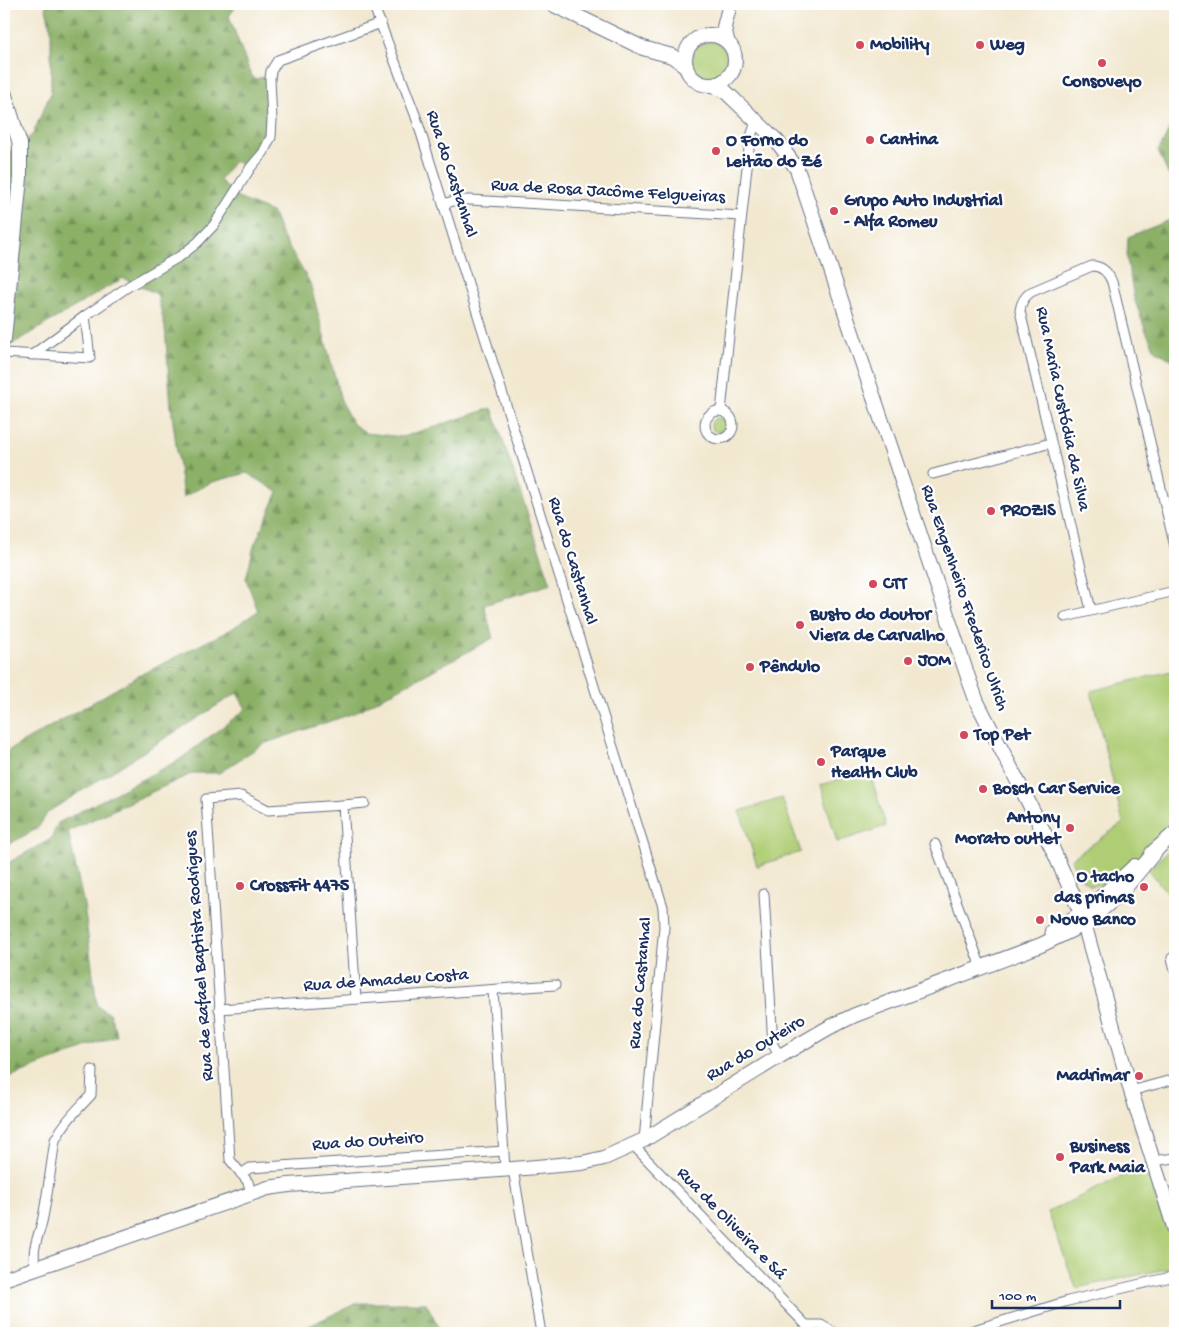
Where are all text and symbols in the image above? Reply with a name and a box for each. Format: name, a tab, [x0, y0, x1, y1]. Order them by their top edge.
place label: Mobility	[870, 35, 929, 56]
place label: Weg	[989, 35, 1025, 56]
marker: Mobility	[854, 39, 866, 51]
marker: Weg	[974, 39, 986, 51]
marker: Consoveyo	[1096, 57, 1108, 69]
place label: Consoveyo	[1061, 72, 1142, 93]
street label: Rua do Castanhal	[421, 108, 481, 240]
place label: Cantina	[879, 130, 939, 151]
place label: O Forno do Leitão do Zé	[726, 131, 823, 173]
marker: Cantina	[864, 134, 876, 146]
marker: O Forno do Leitão do Zé	[710, 145, 722, 157]
street label: Rua de Rosa Jacôme Felgueiras	[490, 175, 727, 209]
place label: Grupo Auto Industrial - Alfa Romeu	[844, 191, 1003, 233]
marker: Grupo Auto Industrial - Alfa Romeu	[828, 205, 840, 217]
street label: Rua Maria Custódia da Silva	[1030, 305, 1094, 514]
street label: Rua Engenheiro Frederico Ulrich	[915, 482, 1013, 714]
street label: Rua do Castanhal	[543, 495, 601, 627]
place label: PROZIS	[1000, 501, 1056, 522]
marker: PROZIS	[985, 505, 997, 517]
place label: CTT	[882, 574, 908, 595]
marker: CTT	[867, 578, 879, 590]
place label: Busto do doutor Viera de Carvalho	[809, 605, 946, 647]
marker: Busto do doutor Viera de Carvalho	[794, 619, 806, 631]
place label: JOM	[917, 651, 951, 672]
marker: JOM	[902, 655, 914, 667]
place label: Pêndulo	[759, 657, 821, 678]
marker: Pêndulo	[744, 661, 756, 673]
place label: Top Pet	[972, 725, 1032, 746]
marker: Top Pet	[958, 729, 970, 741]
place label: Parque Health Club	[830, 742, 918, 784]
marker: Parque Health Club	[815, 756, 827, 768]
place label: Bosch Car Service	[992, 779, 1121, 800]
marker: Bosch Car Service	[977, 783, 989, 795]
place label: Antony Morato outlet	[955, 808, 1062, 850]
marker: Antony Morato outlet	[1064, 822, 1076, 834]
street label: Rua de Rafael Baptista Rodrigues	[181, 829, 219, 1082]
place label: O tacho das primas	[1054, 867, 1135, 909]
place label: CrossFit 4475	[249, 876, 350, 897]
marker: CrossFit 4475	[234, 880, 246, 892]
marker: O tacho das primas	[1138, 881, 1150, 893]
place label: Novo Banco	[1050, 910, 1137, 931]
marker: Novo Banco	[1034, 914, 1046, 926]
street label: Rua do Castanhal	[625, 916, 657, 1050]
street label: Rua de Amadeu Costa	[303, 965, 470, 997]
street label: Rua do Outeiro	[703, 1011, 809, 1087]
place label: Madrimar	[1057, 1066, 1132, 1087]
marker: Madrimar	[1133, 1070, 1145, 1082]
street label: Rua do Outeiro	[311, 1128, 425, 1156]
place label: Business Park Maia	[1069, 1137, 1146, 1179]
marker: Business Park Maia	[1054, 1151, 1066, 1163]
street label: Rua de Oliveira e Sá	[672, 1163, 791, 1285]
scale bar	[992, 1277, 1119, 1309]
text: 100 m	[998, 1288, 1037, 1306]

